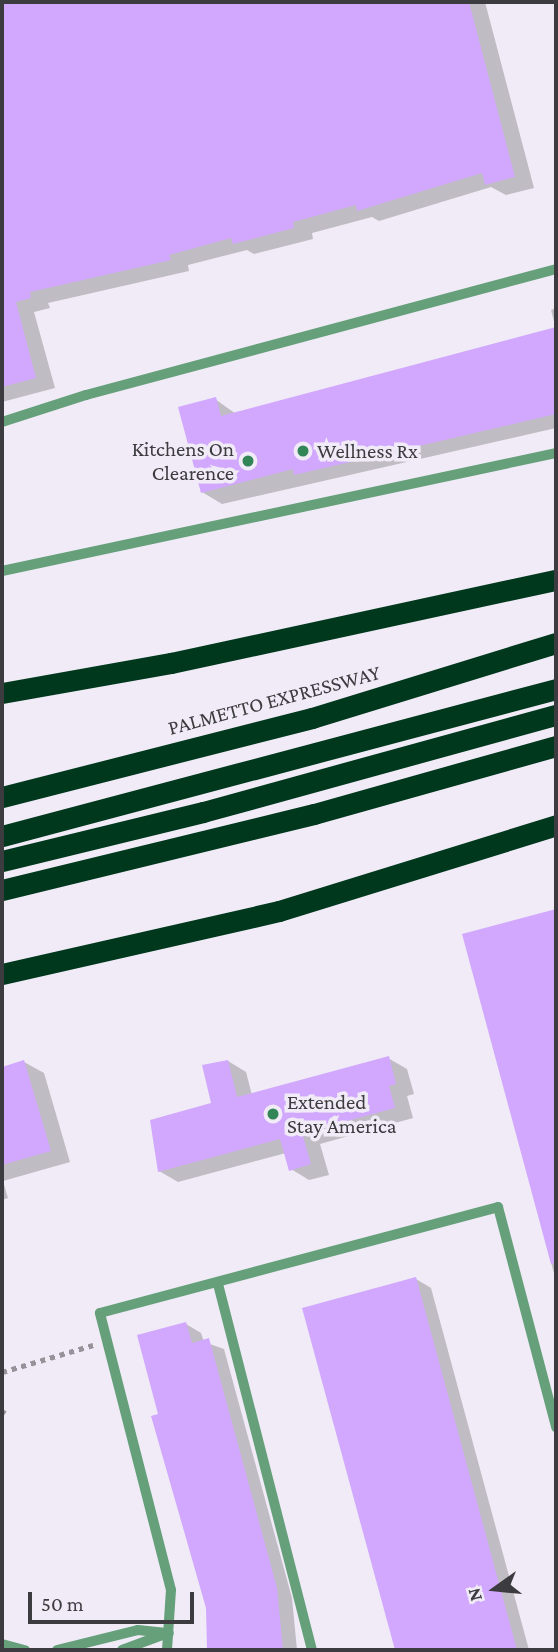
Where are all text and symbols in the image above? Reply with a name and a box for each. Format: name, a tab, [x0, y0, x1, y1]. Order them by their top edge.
place label: Kitchens On Clearence	[132, 436, 234, 486]
place label: Wellness Rx	[317, 438, 418, 464]
marker: Wellness Rx	[295, 443, 311, 459]
marker: Kitchens On Clearence	[240, 453, 256, 469]
street label: PALMETTO EXPRESSWAY	[165, 660, 383, 740]
place label: Extended Stay America	[287, 1089, 396, 1139]
marker: Extended Stay America	[265, 1106, 281, 1122]
north arrow	[460, 1554, 530, 1624]
scale bar	[32, 1578, 198, 1622]
text: N	[462, 1586, 486, 1604]
text: 50 m	[41, 1592, 84, 1616]

